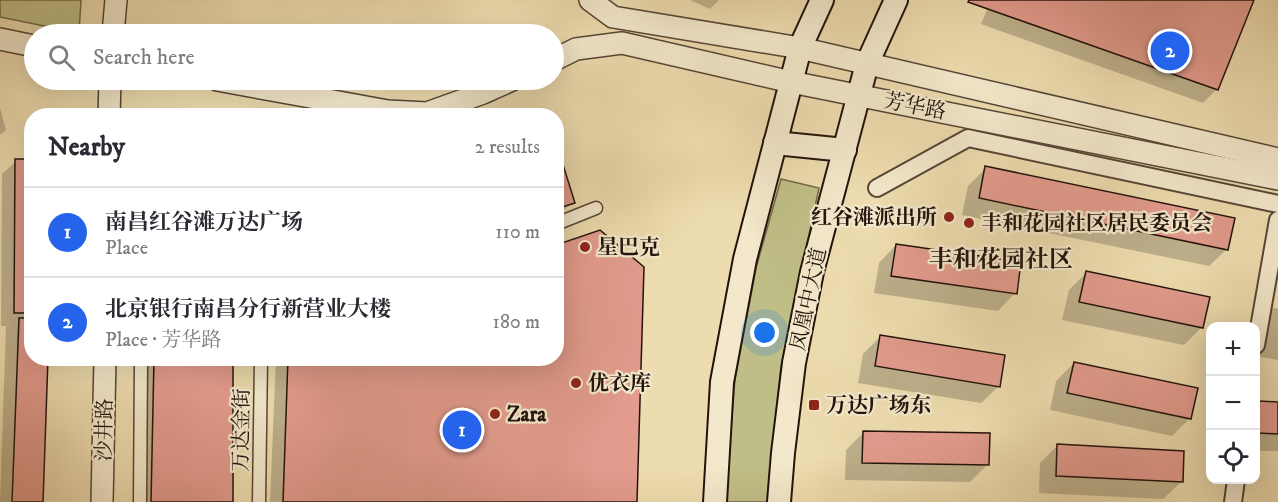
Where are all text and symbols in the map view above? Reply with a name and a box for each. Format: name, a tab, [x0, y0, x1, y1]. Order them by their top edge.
search box	[24, 24, 564, 90]
pin: 2	[1150, 28, 1190, 74]
icon: search	[45, 41, 78, 74]
text: Search here	[93, 44, 195, 71]
street label: 芳华路	[881, 88, 948, 126]
text: Nearby	[48, 131, 125, 164]
text: 2 results	[475, 135, 540, 160]
place label: 红谷滩派出所	[811, 205, 937, 231]
text: 南昌红谷滩万达广场	[105, 209, 303, 236]
marker: 红谷滩派出所	[942, 210, 956, 224]
place label: 丰和花园社区居民委员会	[981, 211, 1212, 237]
marker: 丰和花园社区居民委员会	[962, 216, 976, 230]
text: 1	[64, 220, 71, 245]
text: 110 m	[495, 220, 540, 245]
place label: 星巴克	[597, 235, 660, 261]
text: Place	[105, 236, 148, 261]
marker: 星巴克	[578, 240, 592, 254]
street label: 凤凰中大道	[785, 245, 833, 353]
district label: 丰和花园社区	[929, 245, 1073, 275]
text: 北京银行南昌分行新营业大楼	[105, 296, 391, 323]
text: 2	[63, 310, 72, 335]
text: 180 m	[493, 310, 540, 335]
your location	[750, 318, 779, 347]
map controls	[1206, 322, 1260, 484]
button: +	[1206, 322, 1260, 376]
text: Place · 芳华路	[105, 328, 221, 353]
place label: 优衣库	[588, 371, 651, 397]
marker: 优衣库	[569, 376, 583, 390]
button: −	[1206, 376, 1260, 430]
street label: 万达金街	[228, 388, 256, 472]
place label: 万达广场东	[826, 393, 931, 419]
street label: 沙井路	[91, 398, 119, 462]
marker: 万达广场东	[807, 398, 821, 412]
place label: Zara	[507, 402, 547, 428]
marker: Zara	[488, 407, 502, 421]
pin: 1	[442, 408, 482, 452]
button: locate	[1206, 430, 1260, 484]

